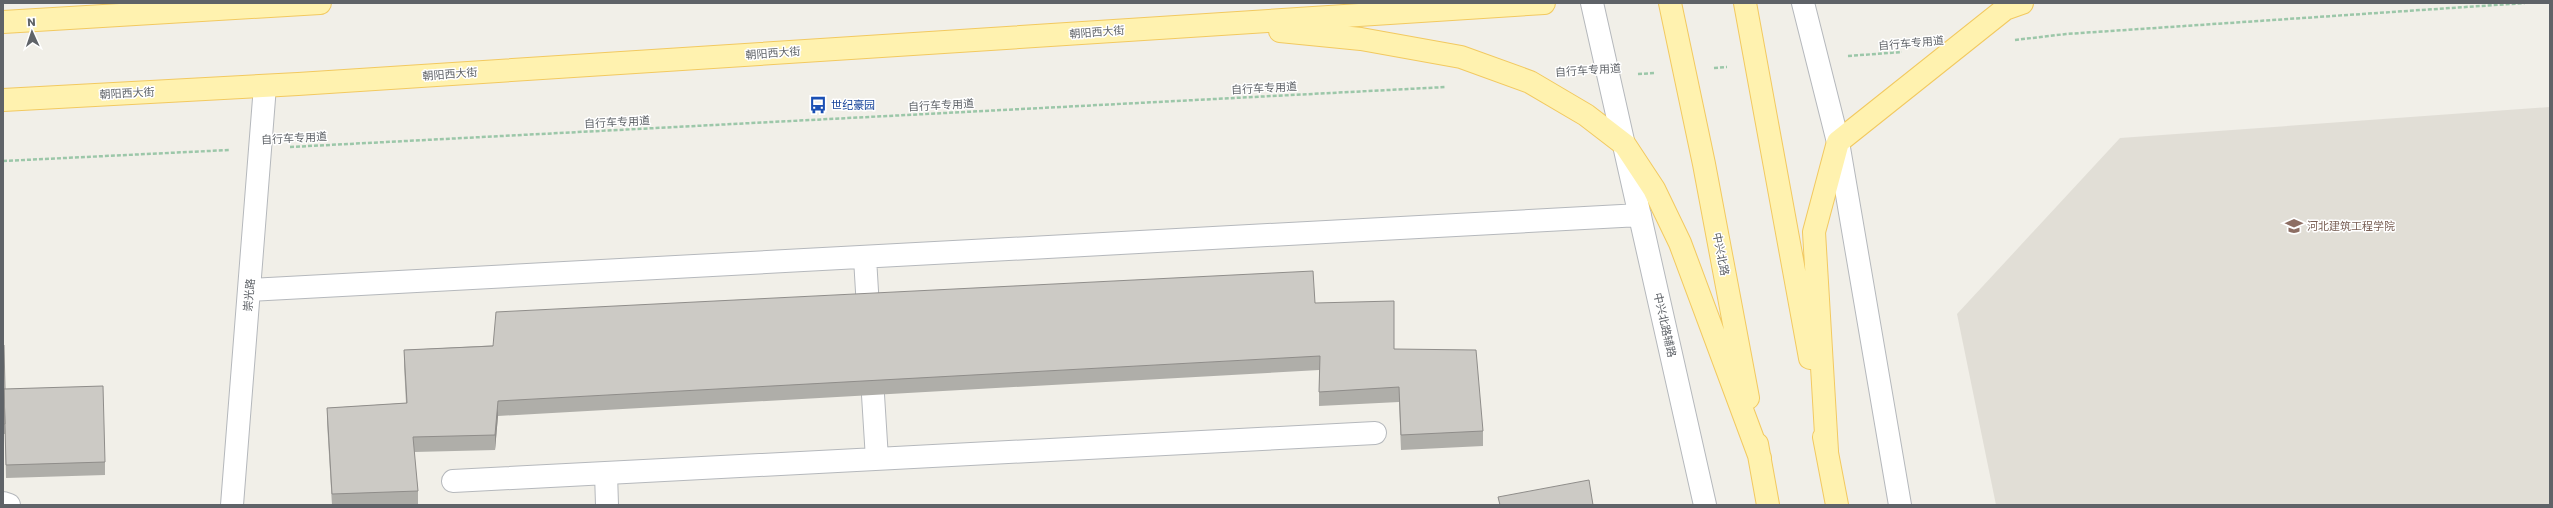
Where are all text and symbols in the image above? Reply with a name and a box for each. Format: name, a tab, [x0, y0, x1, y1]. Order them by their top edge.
north arrow	[12, 12, 52, 52]
text: N	[27, 14, 36, 30]
street label: 朝阳西大街	[1069, 22, 1125, 42]
street label: 自行车专用道	[1877, 32, 1945, 54]
street label: 朝阳西大街	[745, 43, 801, 63]
street label: 自行车专用道	[1555, 60, 1621, 80]
street label: 朝阳西大街	[422, 64, 478, 84]
street label: 自行车专用道	[1231, 78, 1297, 98]
street label: 朝阳西大街	[99, 84, 155, 102]
bus stop icon: 世纪豪园	[808, 95, 828, 115]
street label: 自行车专用道	[908, 95, 974, 115]
place label: 世纪豪园	[831, 97, 875, 113]
street label: 自行车专用道	[584, 112, 650, 132]
street label: 自行车专用道	[261, 128, 327, 148]
school or university icon: 河北建筑工程学院	[2284, 216, 2304, 236]
place label: 河北建筑工程学院	[2307, 218, 2395, 234]
street label: 中兴北路	[1709, 231, 1733, 277]
street label: 崇光路	[240, 278, 258, 312]
street label: 中兴北路辅路	[1650, 291, 1680, 359]

